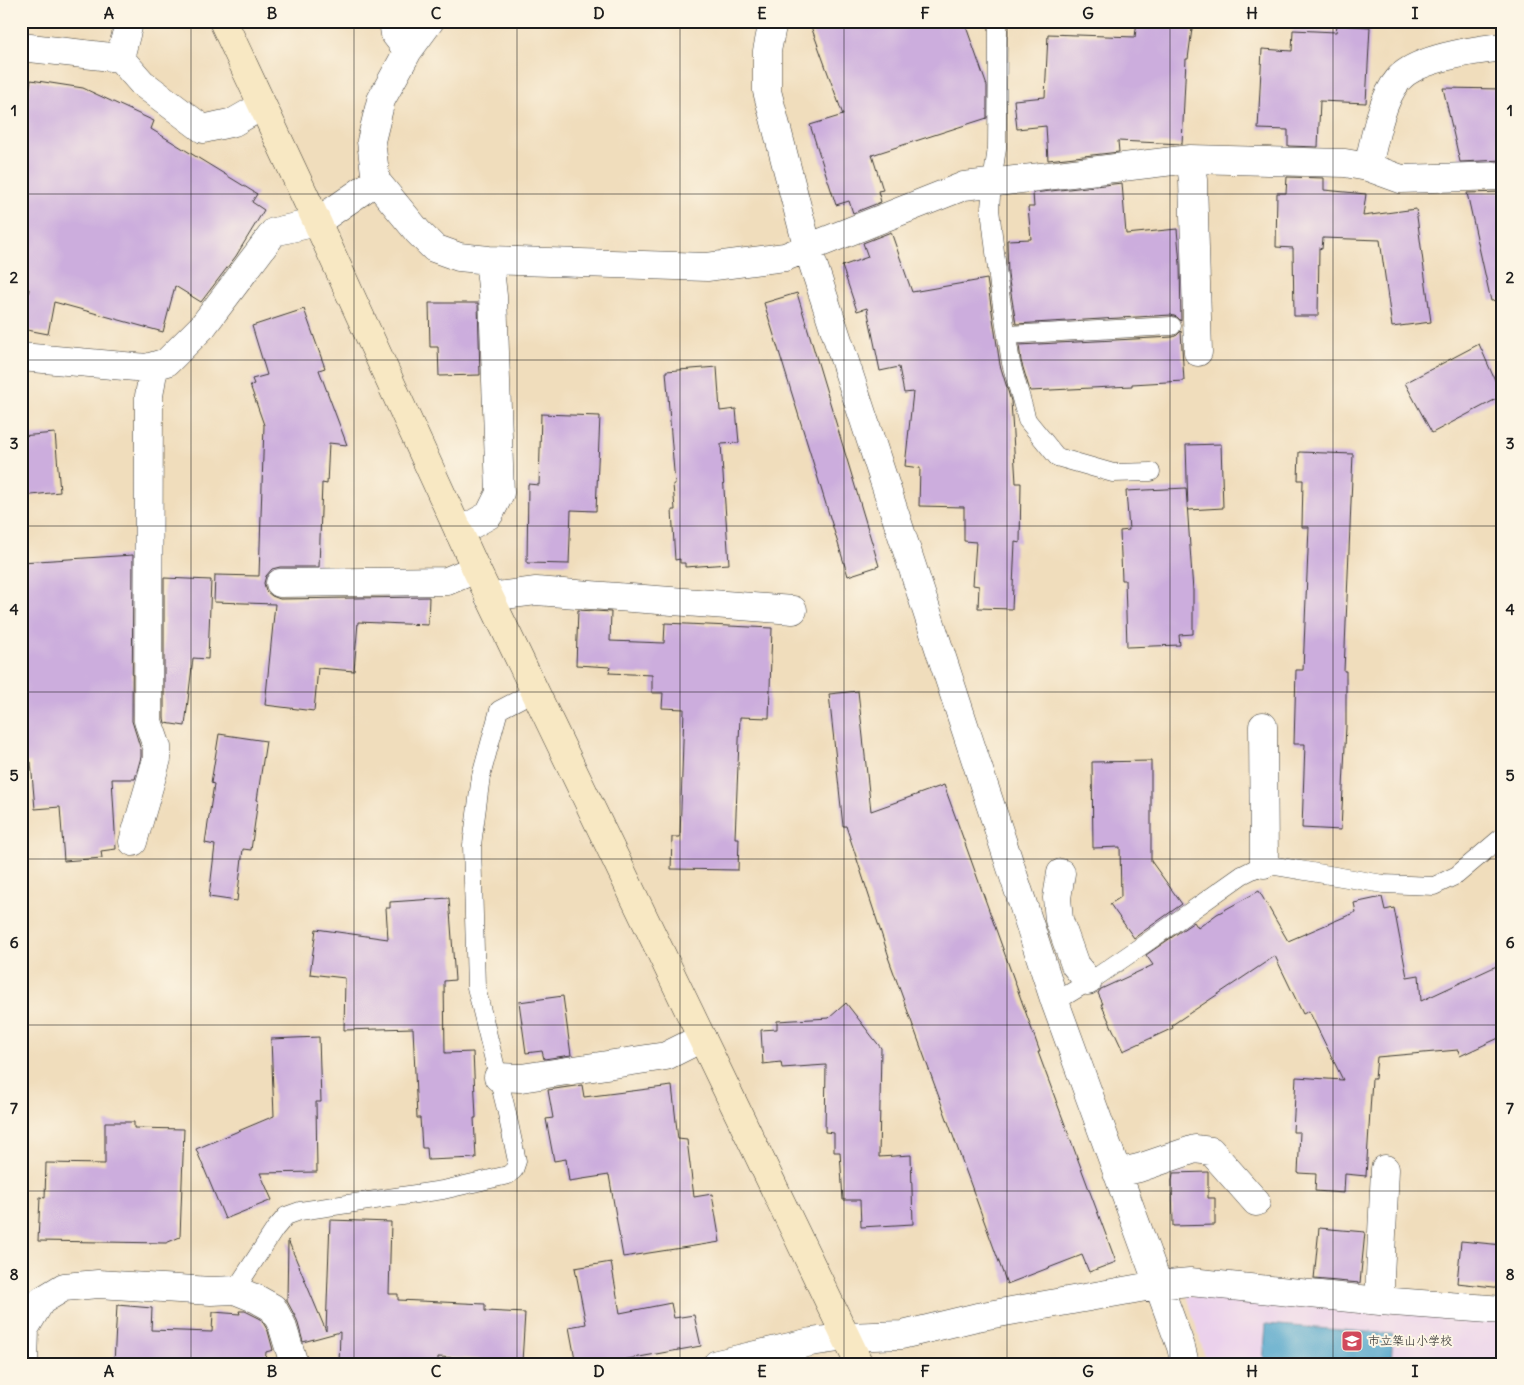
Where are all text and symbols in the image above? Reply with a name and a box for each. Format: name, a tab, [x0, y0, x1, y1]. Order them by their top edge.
text: A	[104, 3, 114, 23]
text: B	[267, 3, 278, 23]
text: C	[431, 3, 442, 23]
text: D	[593, 3, 605, 23]
text: E	[757, 3, 767, 23]
text: F	[920, 3, 930, 23]
text: G	[1082, 3, 1094, 23]
text: H	[1246, 3, 1258, 23]
text: I	[1412, 3, 1419, 23]
text: 1	[11, 100, 17, 120]
text: 1	[1507, 100, 1513, 120]
text: 2	[10, 267, 19, 287]
text: 2	[1506, 267, 1515, 287]
text: 3	[9, 433, 19, 453]
text: 3	[1505, 433, 1515, 453]
text: 4	[9, 599, 19, 619]
text: 4	[1505, 599, 1515, 619]
text: 5	[9, 765, 19, 785]
text: 5	[1505, 765, 1515, 785]
text: 6	[9, 932, 19, 952]
text: 6	[1505, 932, 1515, 952]
text: 7	[10, 1098, 18, 1118]
text: 7	[1506, 1098, 1514, 1118]
text: 8	[9, 1264, 19, 1284]
text: 8	[1505, 1264, 1515, 1284]
school or university icon: 市立築山小学校	[1340, 1329, 1364, 1353]
place label: 市立築山小学校	[1368, 1333, 1452, 1348]
text: A	[104, 1361, 114, 1381]
text: B	[267, 1361, 278, 1381]
text: C	[431, 1361, 442, 1381]
text: D	[593, 1361, 605, 1381]
text: E	[757, 1361, 767, 1381]
text: F	[920, 1361, 930, 1381]
text: G	[1082, 1361, 1094, 1381]
text: H	[1246, 1361, 1258, 1381]
text: I	[1412, 1361, 1419, 1381]

